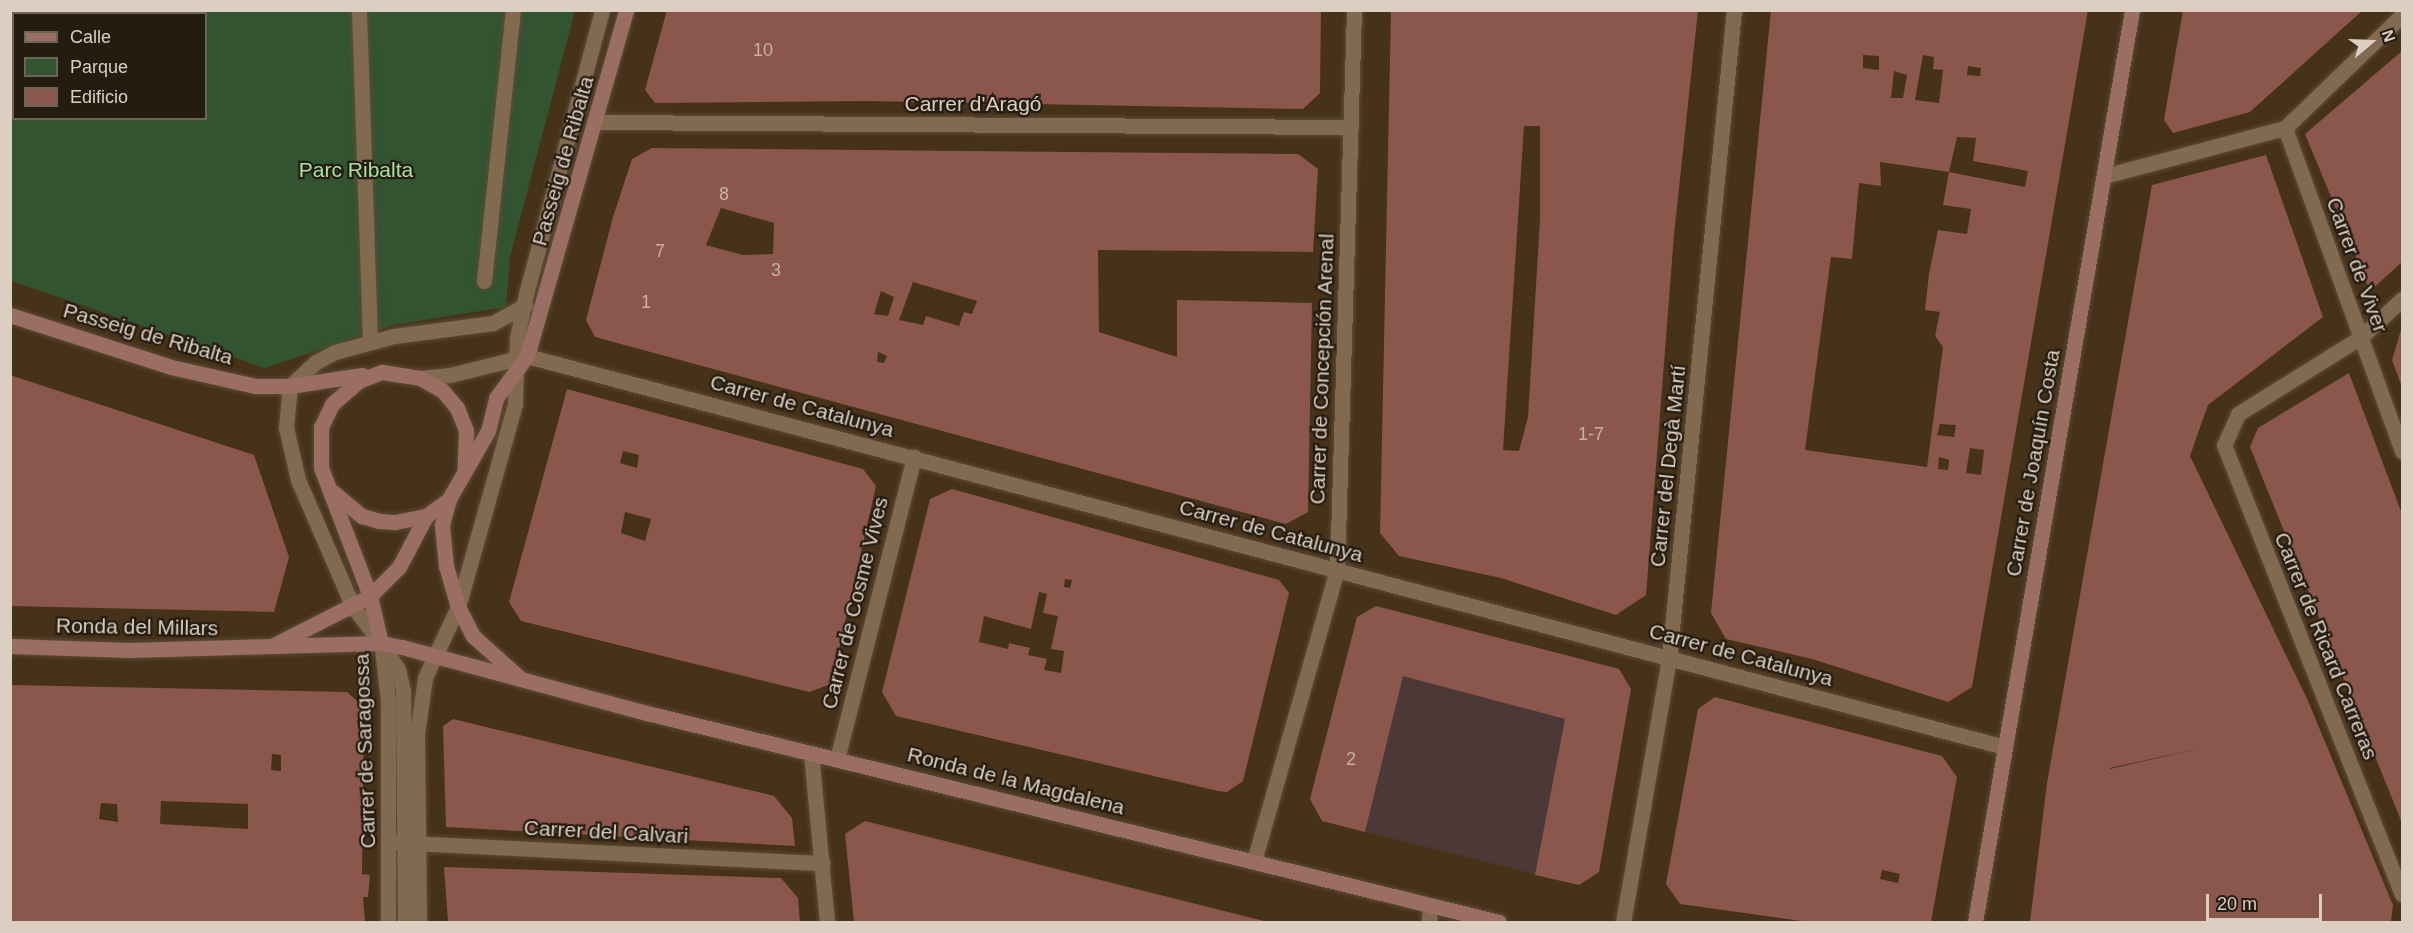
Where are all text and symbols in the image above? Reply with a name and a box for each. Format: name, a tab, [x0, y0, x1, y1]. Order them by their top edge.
legend	[12, 12, 207, 120]
north arrow	[2341, 12, 2401, 72]
text: Calle	[70, 27, 111, 47]
text: N	[2379, 28, 2398, 44]
house number: 10	[753, 39, 773, 61]
text: Parque	[70, 57, 128, 77]
street label: Passeig de Ribalta	[527, 73, 599, 249]
text: Edificio	[70, 87, 128, 107]
street label: Carrer d'Aragó	[904, 91, 1042, 117]
park label: Parc Ribalta	[299, 157, 413, 183]
house number: 8	[719, 183, 729, 205]
street label: Carrer de Viver	[2321, 194, 2393, 336]
street label: Carrer de Concepción Arenal	[1305, 233, 1339, 505]
house number: 7	[655, 240, 665, 262]
house number: 3	[771, 259, 781, 281]
house number: 1	[641, 291, 651, 313]
street label: Passeig de Ribalta	[60, 298, 236, 370]
street label: Carrer de Joaquín Costa	[2001, 348, 2065, 578]
street label: Carrer del Degà Martí	[1645, 364, 1691, 568]
street label: Carrer de Catalunya	[707, 369, 897, 443]
house number: 1-7	[1578, 423, 1604, 445]
street label: Carrer de Cosme Vives	[816, 494, 894, 712]
street label: Carrer de Catalunya	[1176, 494, 1366, 568]
street label: Carrer de Ricard Carreras	[2269, 529, 2383, 763]
street label: Ronda del Millars	[56, 613, 218, 641]
street label: Carrer de Catalunya	[1646, 618, 1836, 692]
street label: Carrer de Saragossa	[349, 653, 381, 849]
street label: Ronda de la Magdalena	[905, 742, 1127, 820]
house number: 2	[1346, 748, 1356, 770]
street label: Carrer del Calvari	[523, 815, 689, 849]
scale bar	[2209, 882, 2324, 920]
text: 20 m	[2217, 894, 2257, 914]

